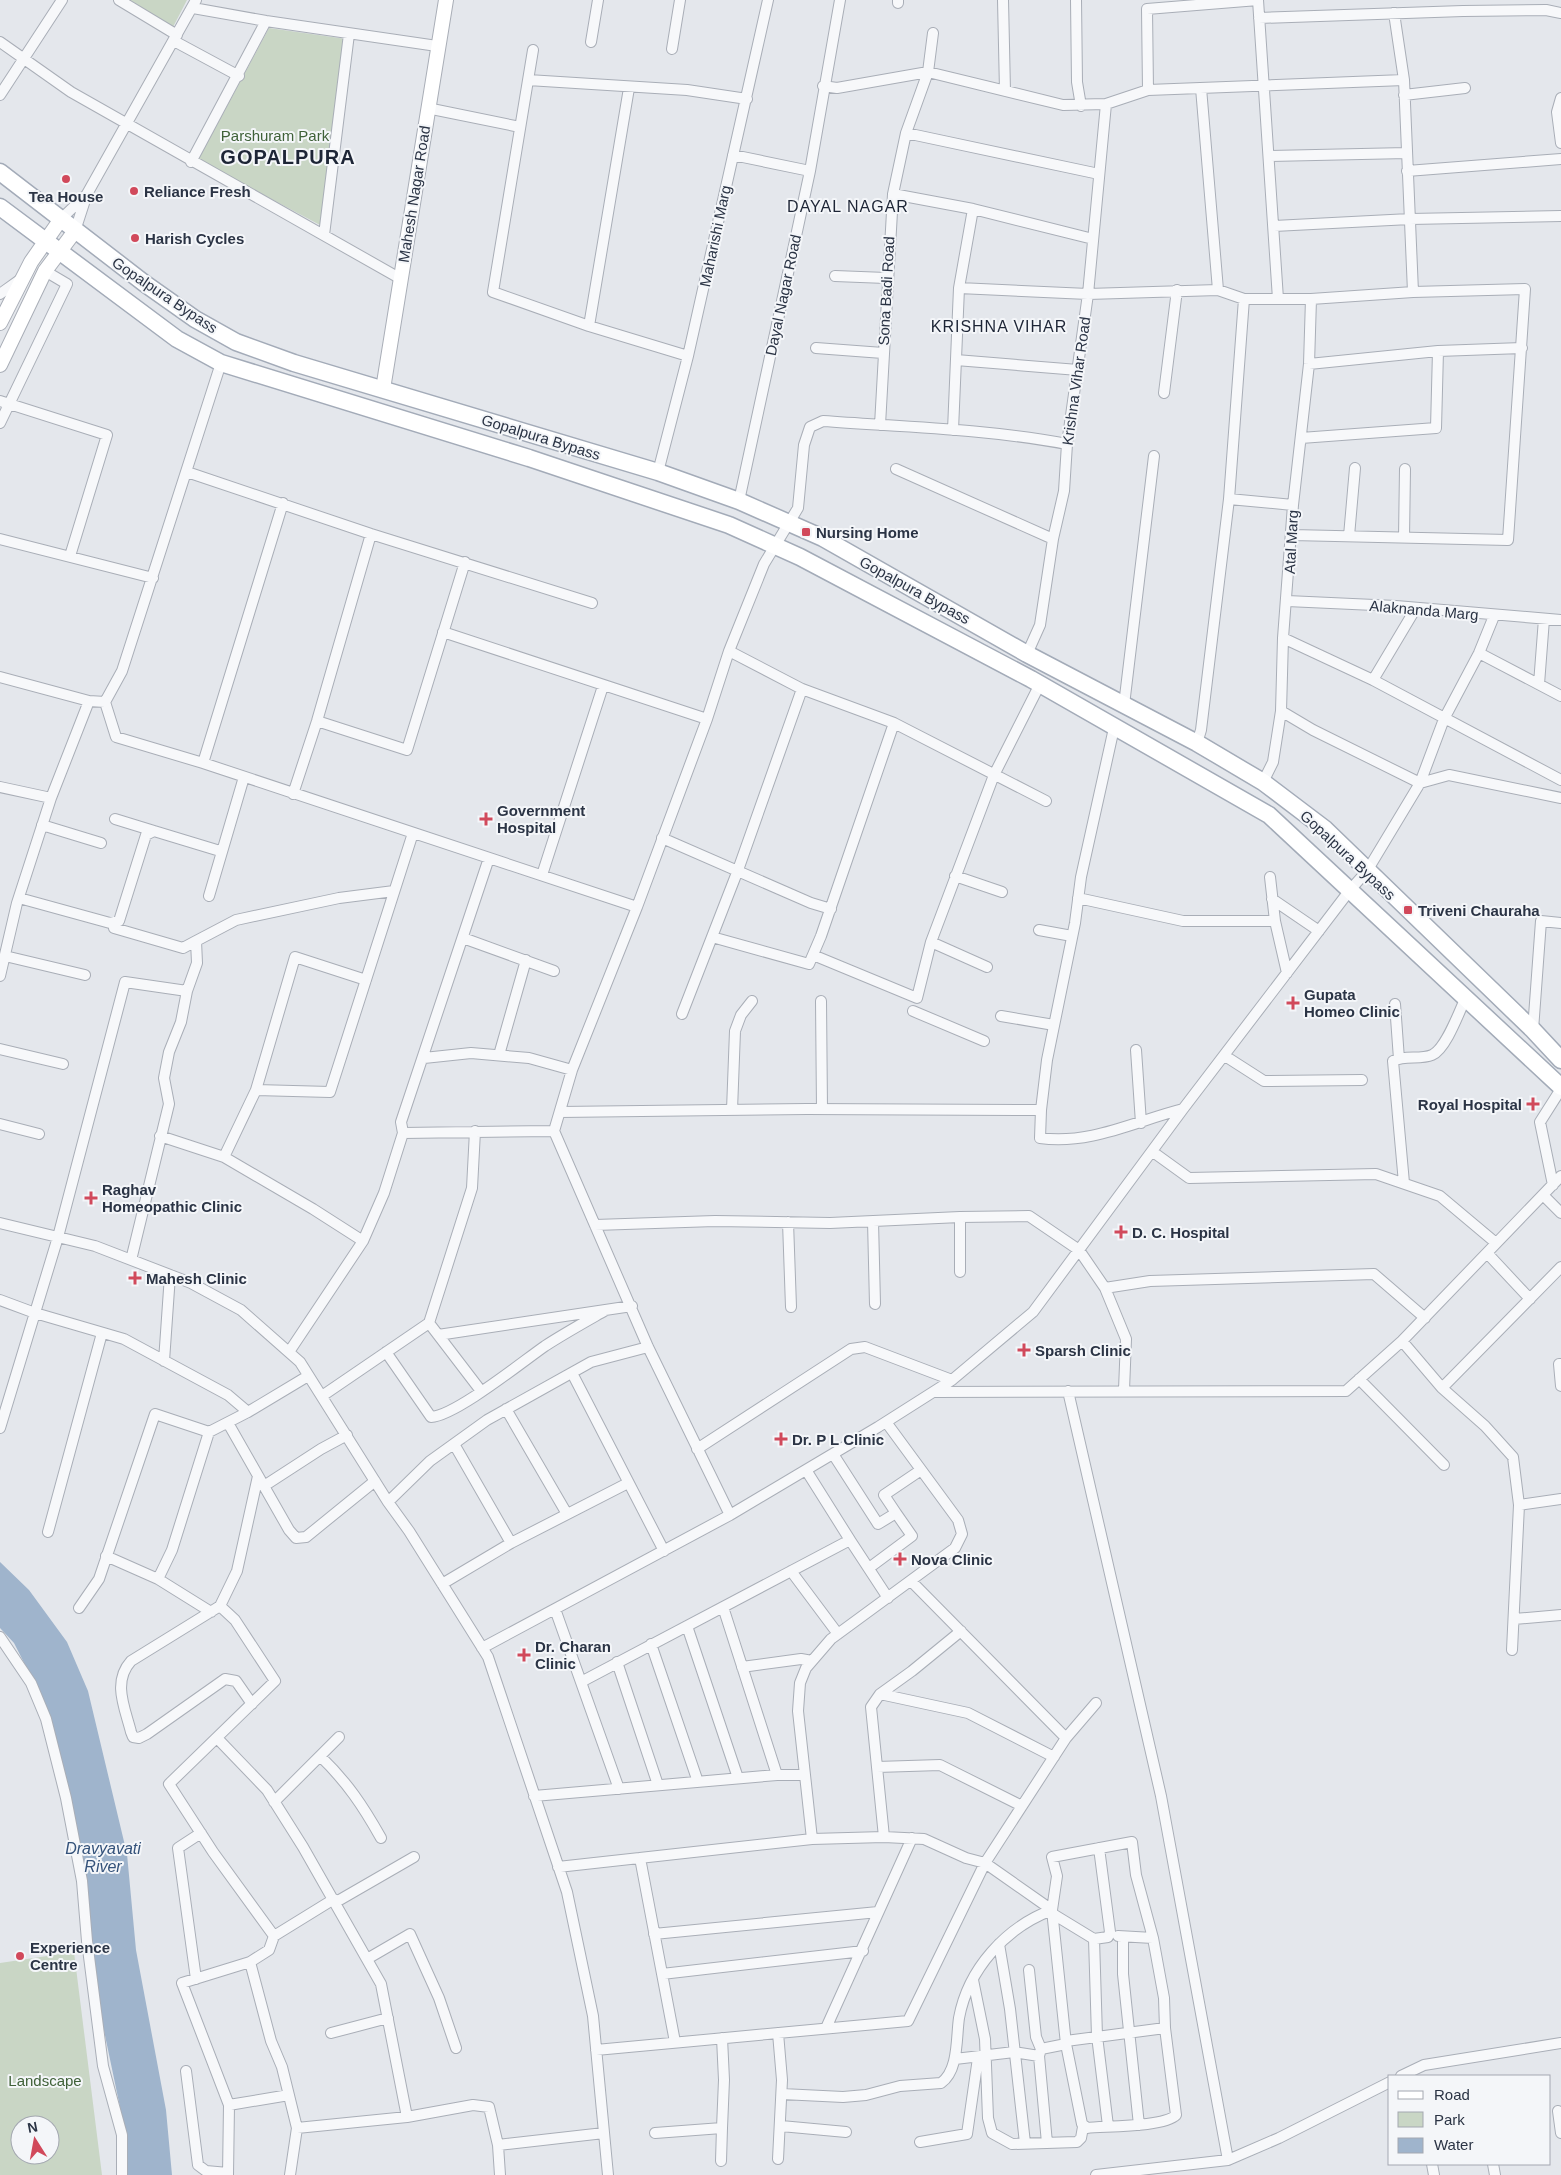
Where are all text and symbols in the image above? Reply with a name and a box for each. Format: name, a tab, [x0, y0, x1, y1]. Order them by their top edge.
street label: Mahesh Nagar Road	[395, 124, 433, 264]
park label: Parshuram Park	[221, 127, 330, 144]
district label: GOPALPURA	[220, 146, 356, 168]
marker: Tea House	[60, 173, 72, 185]
place label: Reliance Fresh	[144, 183, 251, 200]
street label: Maharishi Marg	[696, 184, 734, 288]
marker: Reliance Fresh	[128, 185, 140, 197]
place label: Tea House	[29, 188, 103, 205]
district label: DAYAL NAGAR	[787, 198, 909, 215]
place label: Harish Cycles	[145, 230, 244, 247]
marker: Harish Cycles	[129, 232, 141, 244]
street label: Dayal Nagar Road	[762, 233, 804, 357]
street label: Sona Badi Road	[875, 236, 897, 346]
street label: Gopalpura Bypass	[109, 253, 221, 337]
street label: Krishna Vihar Road	[1059, 316, 1093, 446]
district label: KRISHNA VIHAR	[931, 318, 1067, 335]
street label: Gopalpura Bypass	[480, 411, 602, 463]
street label: Atal Marg	[1281, 509, 1301, 575]
place label: Nursing Home	[816, 524, 919, 541]
marker: Nursing Home	[800, 526, 812, 538]
street label: Gopalpura Bypass	[857, 553, 973, 627]
street label: Alaknanda Marg	[1369, 597, 1479, 623]
place label: Government Hospital	[497, 802, 585, 836]
street label: Gopalpura Bypass	[1297, 807, 1399, 903]
marker: Government Hospital	[479, 812, 493, 826]
place label: Triveni Chauraha	[1418, 902, 1540, 919]
marker: Triveni Chauraha	[1402, 904, 1414, 916]
place label: Gupata Homeo Clinic	[1304, 986, 1400, 1020]
marker: Gupata Homeo Clinic	[1286, 996, 1300, 1010]
place label: Royal Hospital	[1418, 1096, 1522, 1113]
marker: Royal Hospital	[1526, 1097, 1540, 1111]
place label: Raghav Homeopathic Clinic	[102, 1181, 242, 1215]
marker: Raghav Homeopathic Clinic	[84, 1191, 98, 1205]
place label: D. C. Hospital	[1132, 1224, 1230, 1241]
marker: D. C. Hospital	[1114, 1225, 1128, 1239]
place label: Mahesh Clinic	[146, 1270, 247, 1287]
marker: Mahesh Clinic	[128, 1271, 142, 1285]
place label: Sparsh Clinic	[1035, 1342, 1131, 1359]
marker: Sparsh Clinic	[1017, 1343, 1031, 1357]
place label: Dr. P L Clinic	[792, 1431, 884, 1448]
marker: Dr. P L Clinic	[774, 1432, 788, 1446]
place label: Nova Clinic	[911, 1551, 993, 1568]
marker: Nova Clinic	[893, 1552, 907, 1566]
place label: Dr. Charan Clinic	[535, 1638, 611, 1672]
marker: Dr. Charan Clinic	[517, 1648, 531, 1662]
water label: Dravyavati River	[65, 1840, 141, 1875]
place label: Experience Centre	[30, 1939, 110, 1973]
marker: Experience Centre	[14, 1950, 26, 1962]
park label: Landscape	[8, 2072, 82, 2089]
legend	[1388, 2075, 1551, 2165]
text: Road	[1434, 2086, 1470, 2103]
text: Park	[1434, 2111, 1465, 2128]
north arrow	[10, 2115, 60, 2165]
text: N	[26, 2118, 39, 2136]
text: Water	[1434, 2136, 1473, 2153]

